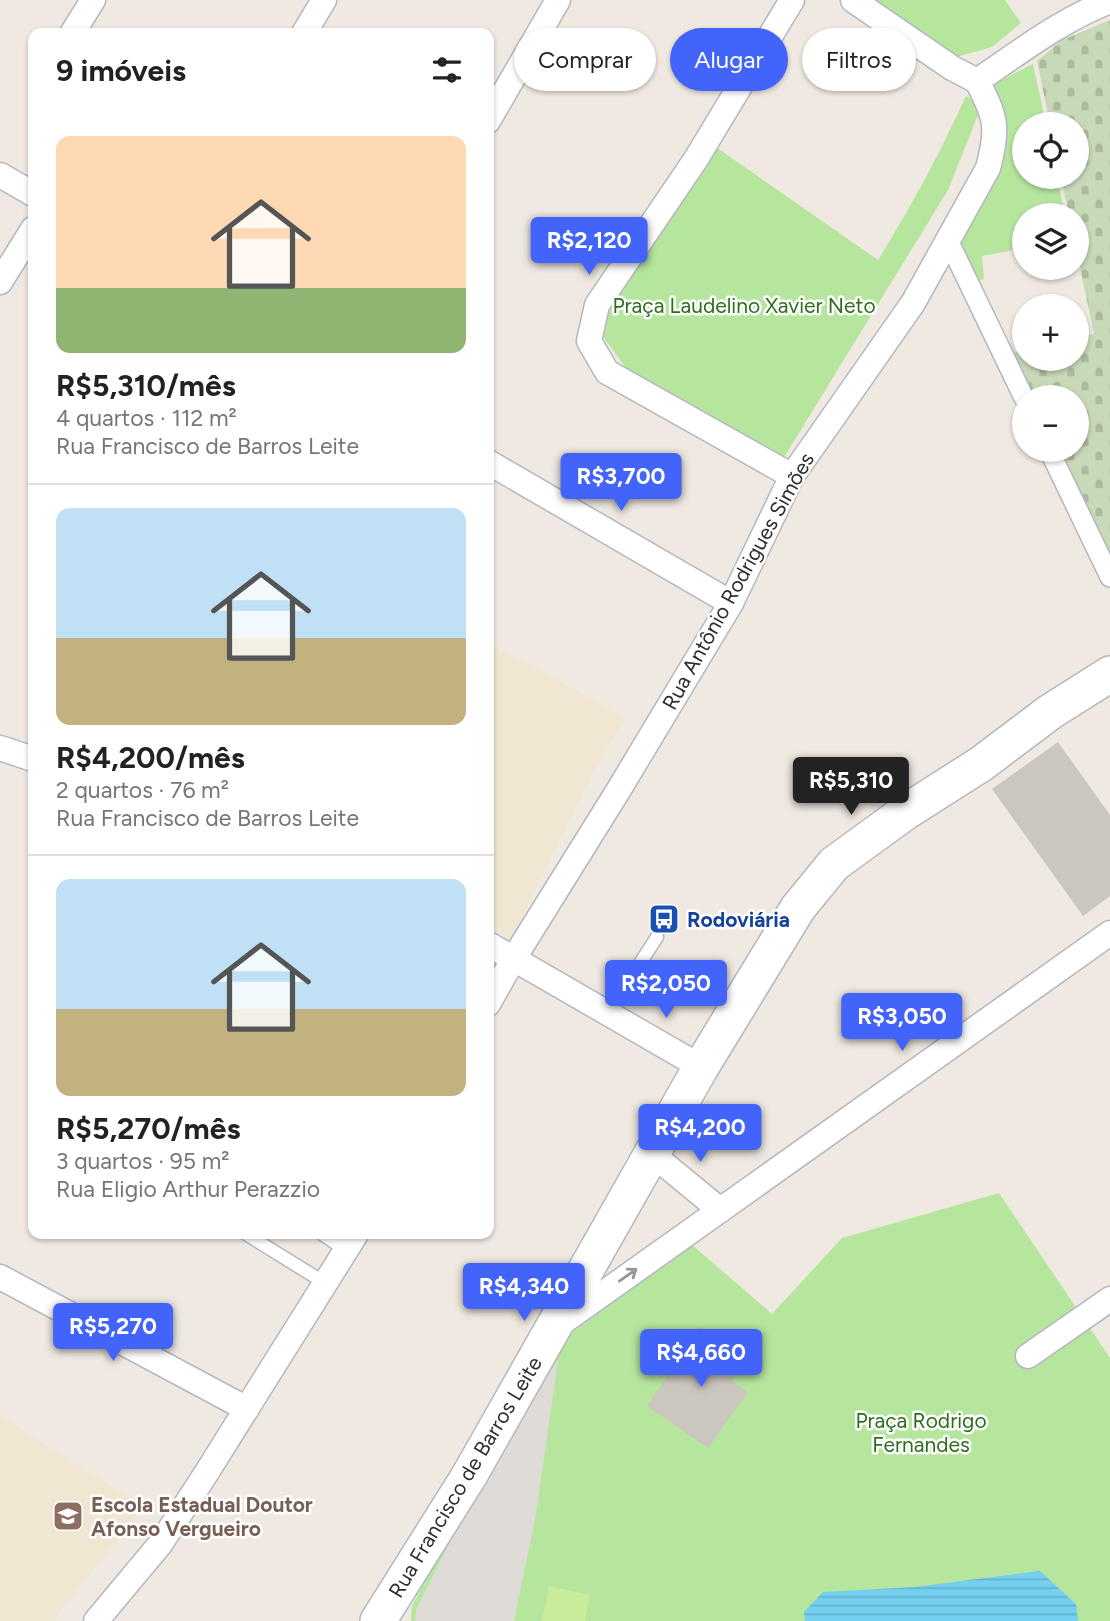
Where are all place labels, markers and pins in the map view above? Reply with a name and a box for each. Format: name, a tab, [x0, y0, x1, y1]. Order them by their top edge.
pin: R$2,120	[524, 218, 654, 277]
pin: R$3,700	[556, 454, 686, 513]
pin: R$5,310	[786, 758, 916, 817]
bus stop icon: Rodoviária	[647, 902, 681, 936]
place label: Rodoviária	[687, 907, 790, 932]
pin: R$2,050	[601, 960, 731, 1020]
pin: R$3,050	[837, 993, 967, 1053]
pin: R$4,200	[635, 1104, 765, 1164]
pin: R$4,340	[459, 1264, 589, 1323]
pin: R$5,270	[48, 1304, 178, 1363]
pin: R$4,660	[636, 1330, 766, 1389]
place label: Escola Estadual Doutor Afonso Vergueiro	[91, 1492, 313, 1541]
school or university icon: Escola Estadual Doutor Afonso Vergueiro	[51, 1499, 85, 1533]

